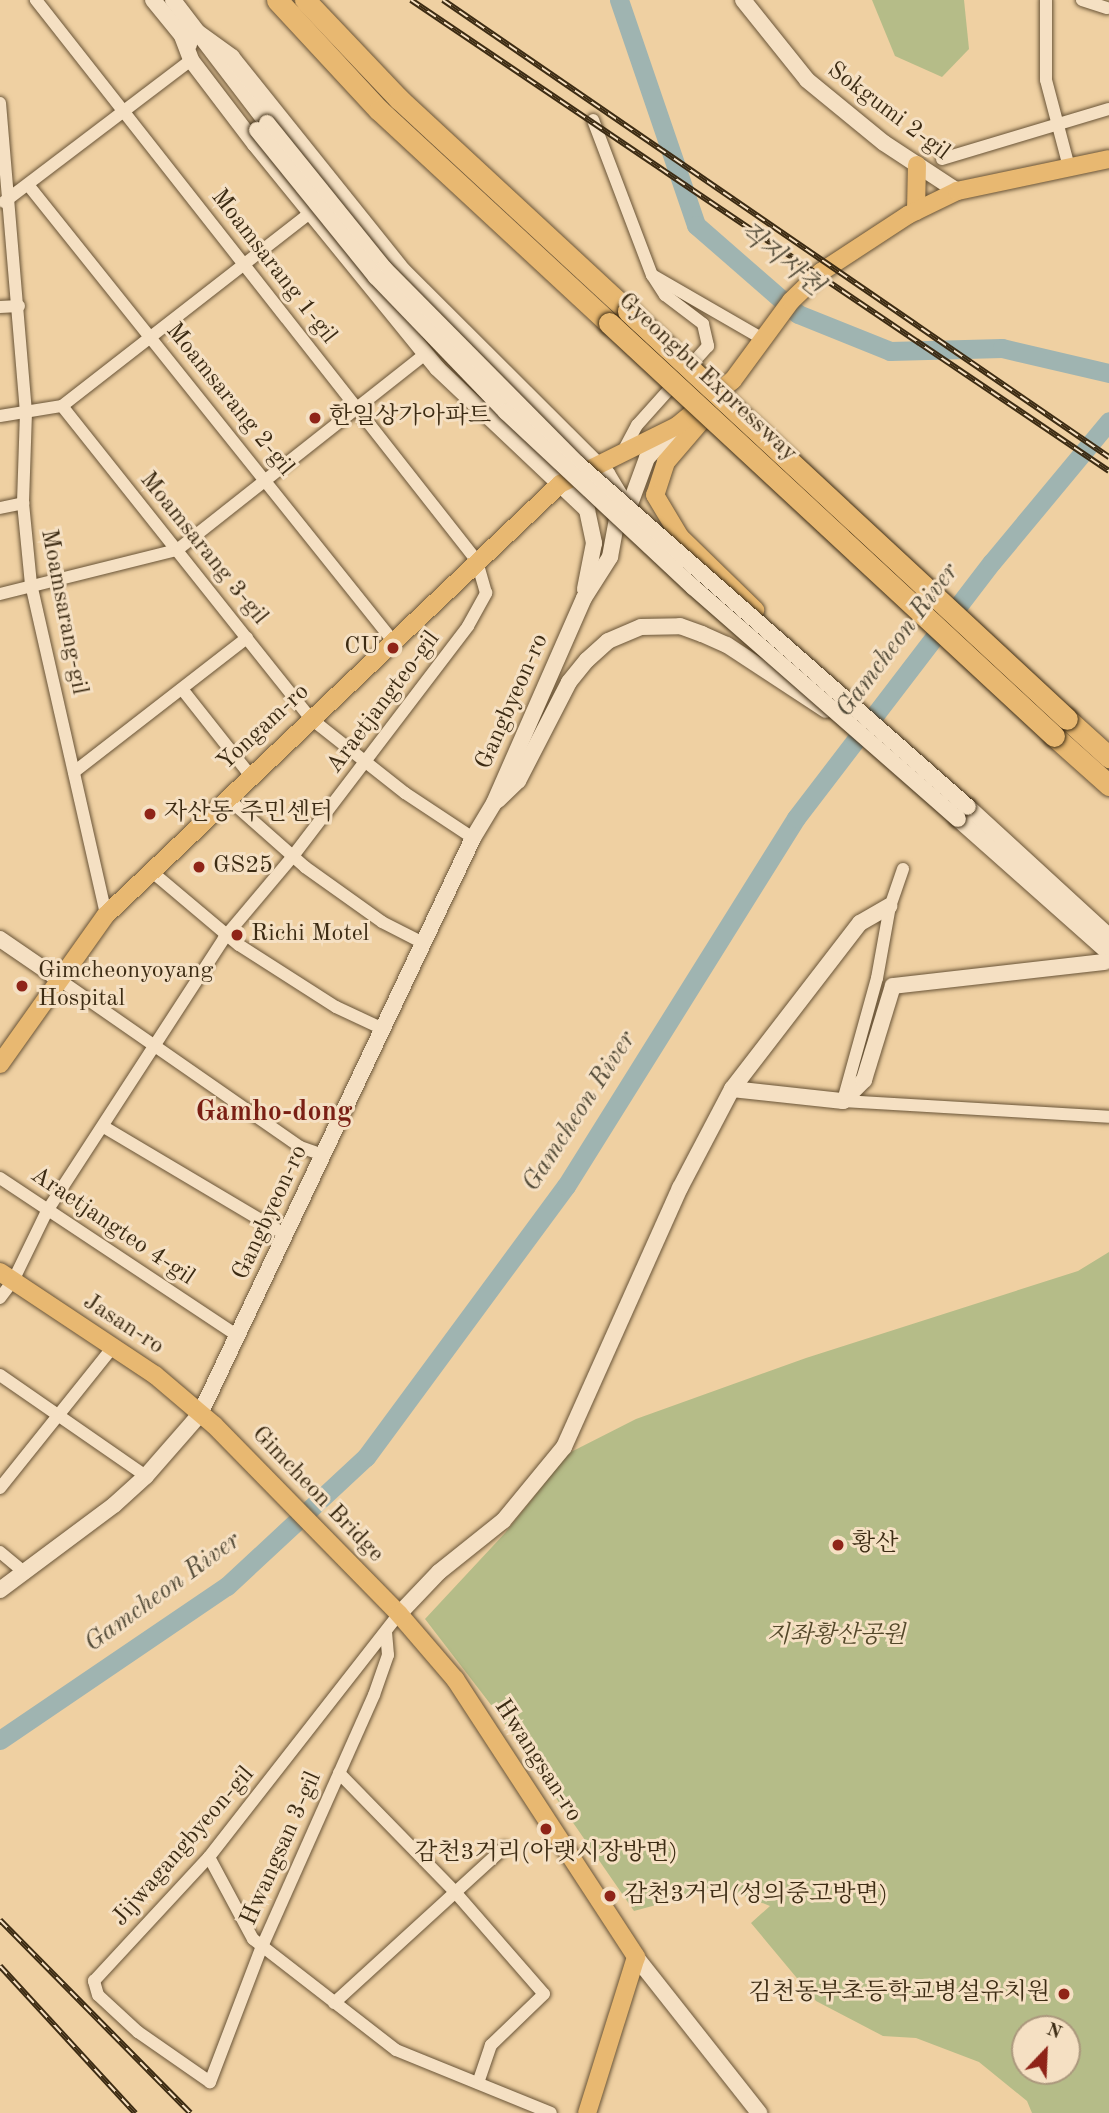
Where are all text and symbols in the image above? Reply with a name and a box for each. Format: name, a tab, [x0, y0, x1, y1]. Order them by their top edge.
street label: Sokgumi 2-gil	[821, 57, 955, 167]
street label: Moamsarang 1-gil	[204, 184, 342, 350]
water label: 직지사천	[731, 216, 829, 304]
street label: Gyeongbu Expressway	[611, 287, 803, 469]
street label: Moamsarang 2-gil	[159, 318, 299, 482]
place label: 한일상가아파트	[329, 404, 491, 432]
marker: 한일상가아파트	[307, 410, 323, 426]
street label: Moamsarang 3-gil	[133, 467, 273, 631]
street label: Moamsarang-gil	[33, 527, 93, 697]
water label: Gamcheon River	[830, 558, 966, 724]
street label: Araetjangteo-gil	[321, 626, 447, 780]
street label: Gangbyeon-ro	[470, 630, 556, 774]
place label: CU	[344, 634, 379, 662]
marker: CU	[385, 640, 401, 656]
street label: Yongam-ro	[212, 678, 316, 778]
place label: 자산동 주민센터	[164, 800, 333, 828]
marker: 자산동 주민센터	[142, 806, 158, 822]
place label: GS25	[213, 853, 273, 881]
marker: GS25	[191, 859, 207, 875]
place label: Richi Motel	[251, 921, 369, 949]
marker: Richi Motel	[229, 927, 245, 943]
place label: Gimcheonyoyang Hospital	[38, 958, 213, 1014]
marker: Gimcheonyoyang Hospital	[12, 976, 32, 996]
water label: Gamcheon River	[517, 1026, 643, 1198]
district label: Gamho-dong	[195, 1096, 353, 1130]
street label: Gangbyeon-ro	[227, 1141, 315, 1285]
street label: Araetjangteo 4-gil	[24, 1161, 200, 1293]
street label: Jasan-ro	[77, 1288, 169, 1362]
street label: Gimcheon Bridge	[245, 1421, 389, 1569]
water label: Gamcheon River	[79, 1526, 247, 1660]
place label: 황산	[852, 1531, 898, 1559]
marker: 황산	[830, 1537, 846, 1553]
park label: 지좌황산공원	[766, 1623, 906, 1651]
street label: Hwangsan-ro	[487, 1694, 587, 1828]
street label: Jijwagangbyeon-gil	[107, 1761, 261, 1933]
street label: Hwangsan 3-gil	[235, 1768, 329, 1930]
marker: 감천3거리(아랫시장방면)	[538, 1821, 554, 1837]
place label: 감천3거리(아랫시장방면)	[414, 1840, 678, 1868]
place label: 감천3거리(성의중고방면)	[624, 1882, 888, 1910]
marker: 감천3거리(성의중고방면)	[602, 1888, 618, 1904]
place label: 김천동부초등학교병설유치원	[749, 1980, 1050, 2008]
marker: 김천동부초등학교병설유치원	[1056, 1986, 1072, 2002]
north arrow	[1011, 2015, 1081, 2085]
text: N	[1043, 2020, 1064, 2044]

